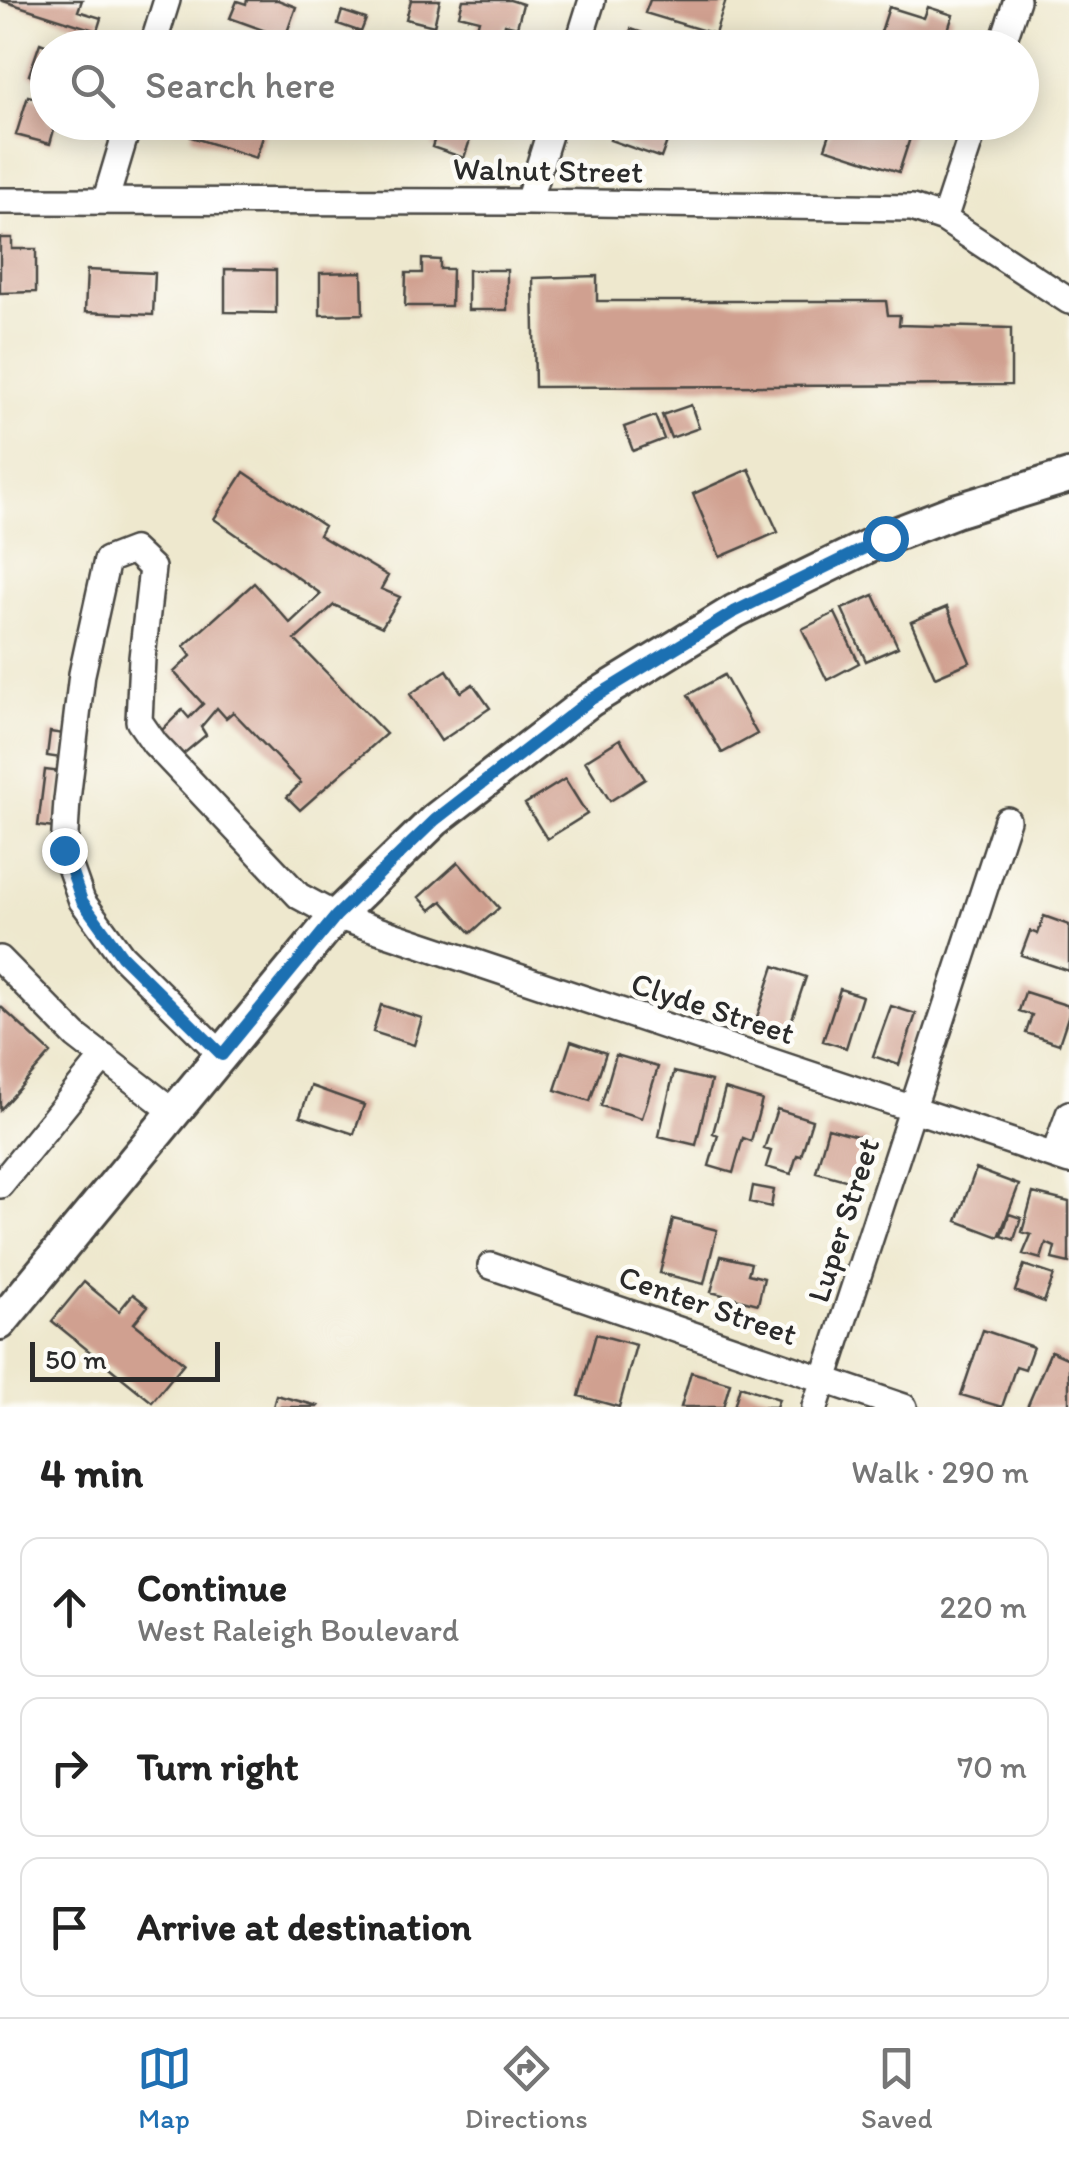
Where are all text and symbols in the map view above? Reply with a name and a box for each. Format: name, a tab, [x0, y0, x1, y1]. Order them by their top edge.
search box	[30, 30, 1039, 140]
icon: search	[65, 58, 120, 113]
text: Search here	[145, 62, 336, 108]
street label: Walnut Street	[452, 149, 644, 191]
route start	[863, 516, 909, 562]
route end	[42, 828, 88, 874]
street label: Clyde Street	[627, 964, 799, 1052]
street label: Luper Street	[799, 1133, 887, 1307]
street label: Center Street	[614, 1257, 802, 1353]
scale bar	[30, 1337, 220, 1382]
text: 50 m	[45, 1342, 107, 1376]
text: 4 min	[40, 1447, 143, 1498]
text: Walk · 290 m	[851, 1453, 1029, 1491]
text: Continue	[137, 1565, 287, 1611]
icon: ahead	[42, 1580, 97, 1635]
text: 220 m	[940, 1588, 1027, 1626]
text: West Raleigh Boulevard	[137, 1611, 459, 1649]
icon: right	[42, 1740, 97, 1795]
text: Turn right	[137, 1744, 299, 1790]
text: 70 m	[957, 1748, 1027, 1786]
icon: arrive	[42, 1900, 97, 1955]
text: Arrive at destination	[137, 1904, 472, 1950]
tab: Map	[137, 2041, 192, 2135]
tab: Directions	[465, 2041, 588, 2135]
tab: Saved	[861, 2041, 932, 2135]

